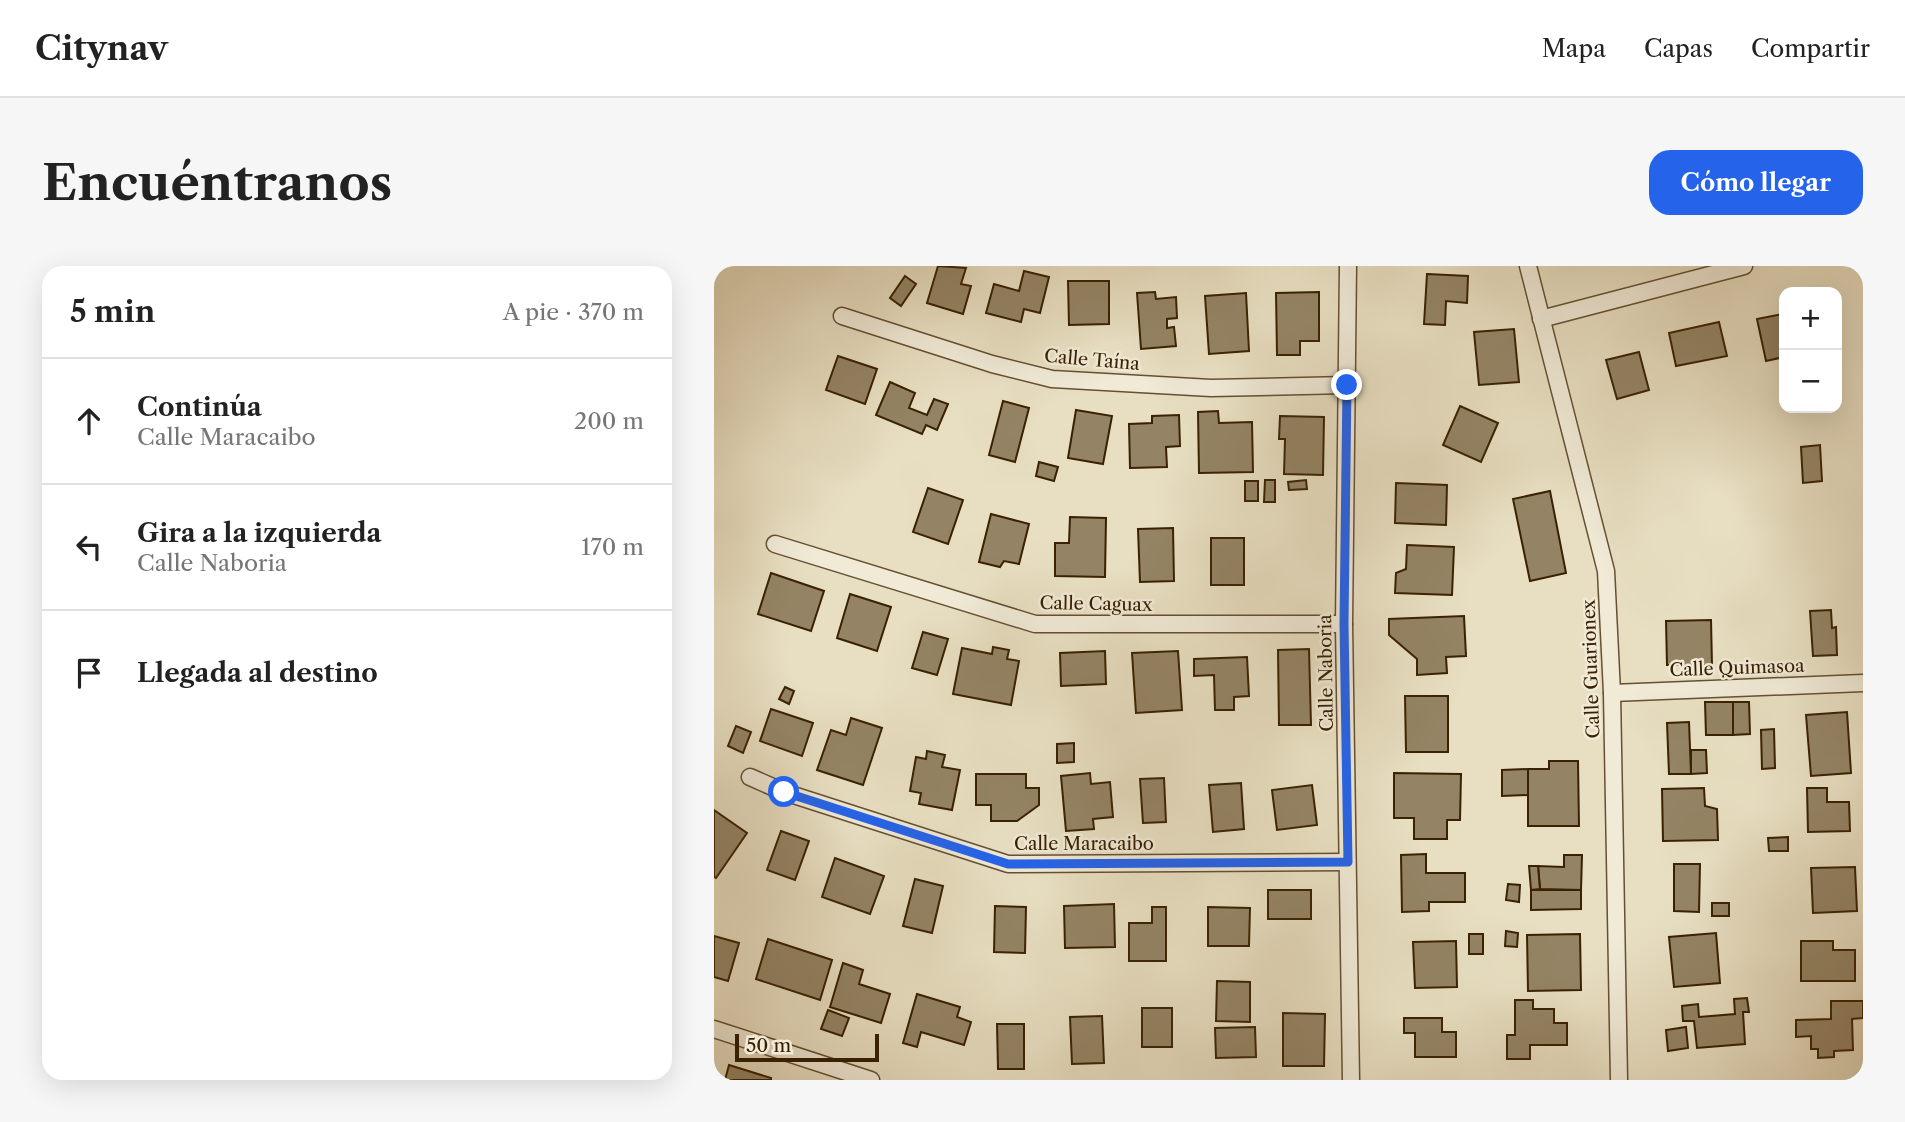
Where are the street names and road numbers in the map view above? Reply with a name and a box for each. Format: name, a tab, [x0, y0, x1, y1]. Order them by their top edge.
street label: Calle Taína	[1043, 345, 1141, 375]
street label: Calle Caguax	[1039, 592, 1153, 616]
street label: Calle Guarionex	[1578, 599, 1604, 739]
street label: Calle Naboria	[1314, 614, 1338, 732]
street label: Calle Quimasoa	[1669, 655, 1805, 681]
street label: Calle Maracaibo	[1014, 833, 1154, 855]

